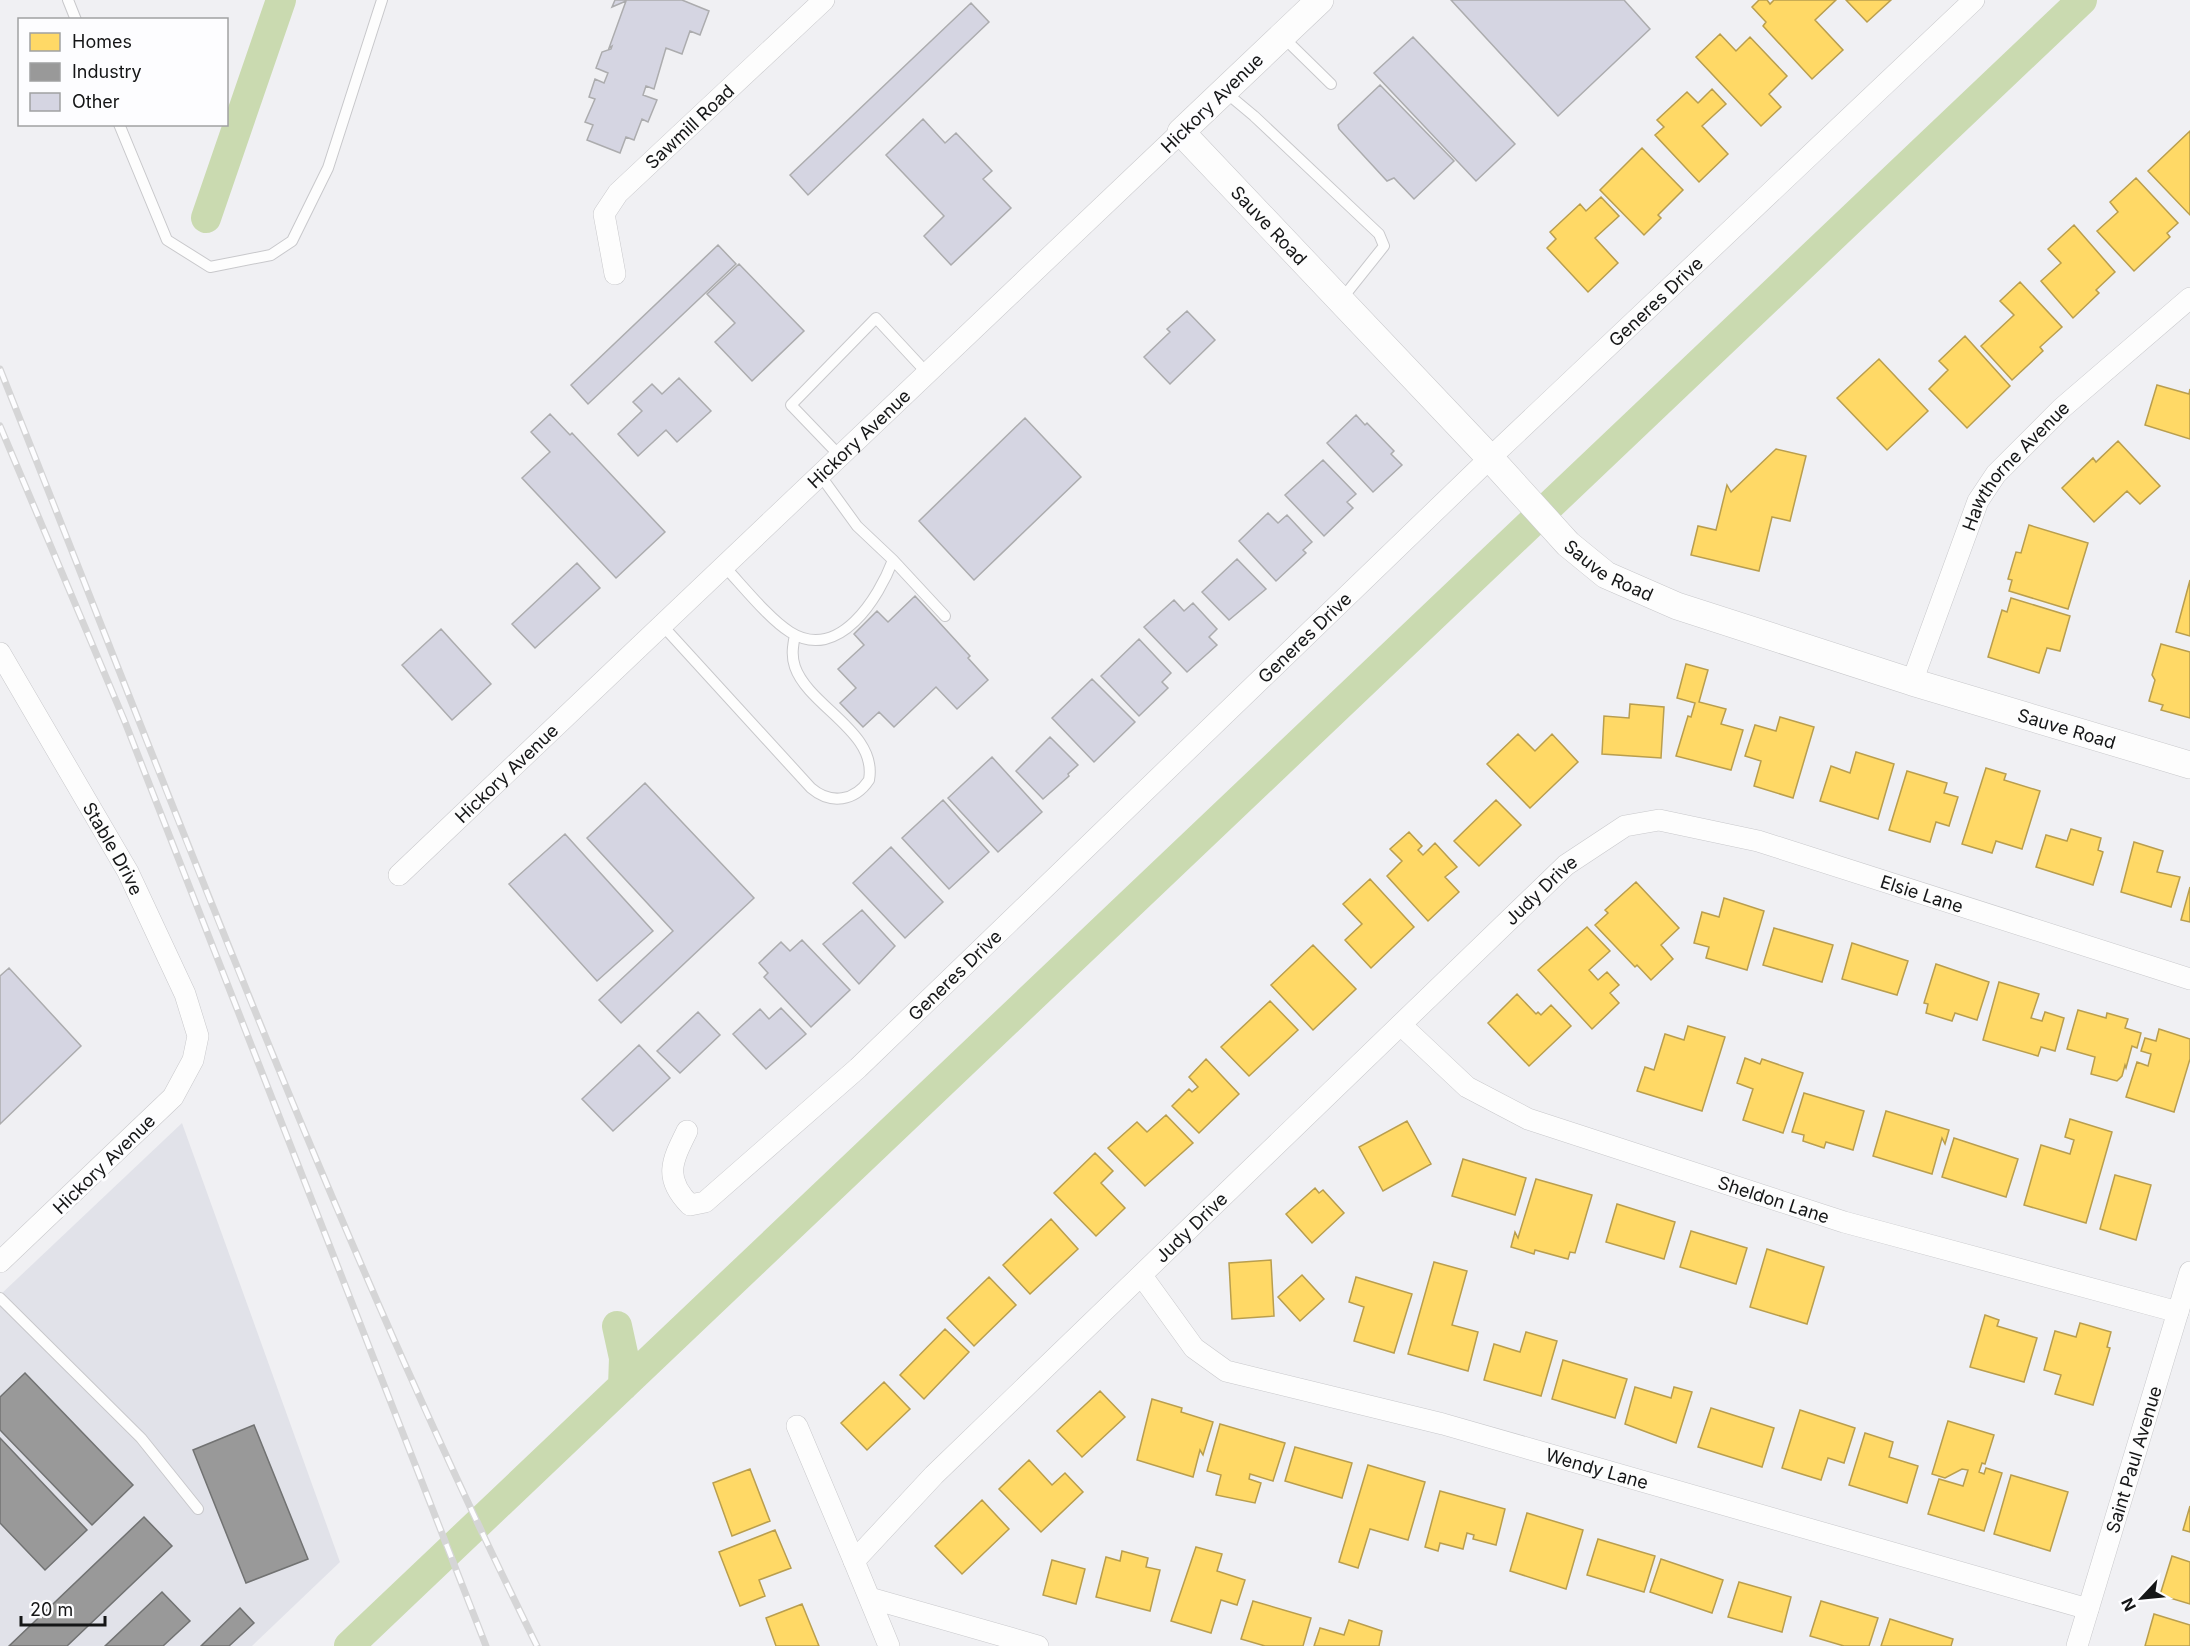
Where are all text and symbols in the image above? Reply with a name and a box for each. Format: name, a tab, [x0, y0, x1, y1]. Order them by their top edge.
legend	[18, 18, 228, 126]
text: Homes	[72, 31, 132, 52]
street label: Hickory Avenue	[1157, 49, 1267, 157]
text: Industry	[72, 61, 142, 82]
street label: Sawmill Road	[641, 80, 738, 173]
text: Other	[72, 91, 120, 112]
street label: Sauve Road	[1227, 181, 1312, 269]
street label: Generes Drive	[1604, 252, 1707, 351]
street label: Hickory Avenue	[803, 385, 914, 492]
street label: Hawthorne Avenue	[1958, 396, 2073, 533]
street label: Sauve Road	[1560, 535, 1657, 605]
street label: Generes Drive	[1253, 588, 1355, 687]
street label: Sauve Road	[2015, 704, 2118, 753]
street label: Hickory Avenue	[451, 719, 562, 827]
street label: Stable Drive	[79, 798, 148, 898]
street label: Judy Drive	[1500, 850, 1581, 929]
street label: Elsie Lane	[1878, 870, 1966, 916]
street label: Generes Drive	[904, 925, 1006, 1024]
street label: Hickory Avenue	[49, 1110, 159, 1218]
street label: Sheldon Lane	[1715, 1171, 1832, 1227]
street label: Judy Drive	[1151, 1188, 1231, 1267]
street label: Saint Paul Avenue	[2101, 1383, 2166, 1535]
street label: Wendy Lane	[1543, 1444, 1651, 1493]
north arrow	[2112, 1568, 2172, 1628]
scale bar	[21, 1589, 105, 1627]
text: N	[2117, 1595, 2140, 1614]
text: 20 m	[30, 1599, 73, 1620]

